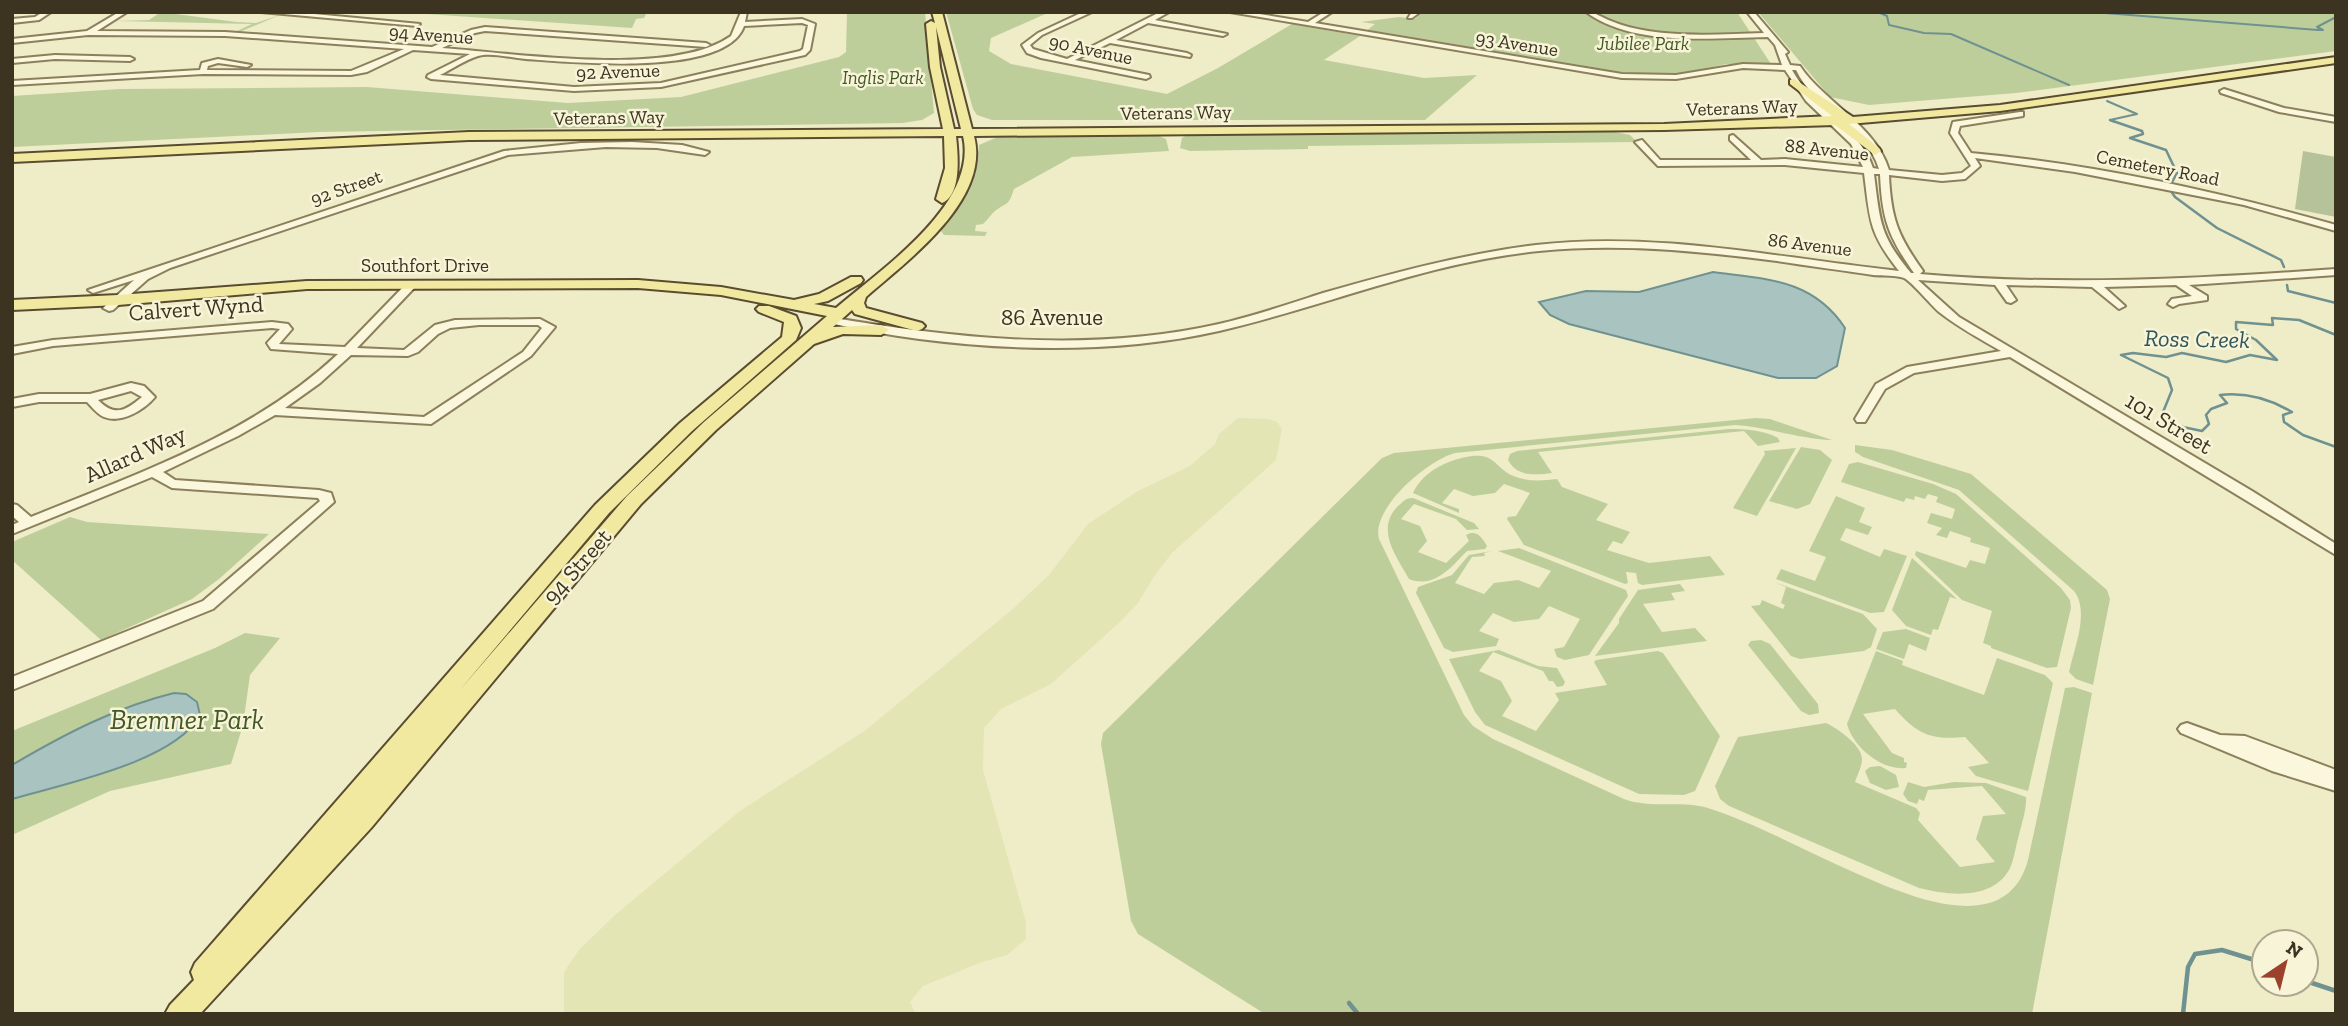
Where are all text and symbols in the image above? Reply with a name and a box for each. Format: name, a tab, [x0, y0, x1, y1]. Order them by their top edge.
street label: 94 Avenue	[388, 20, 474, 49]
street label: 93 Avenue	[1474, 26, 1560, 61]
street label: 90 Avenue	[1047, 29, 1135, 70]
park label: Jubilee Park	[1596, 32, 1689, 55]
street label: 92 Avenue	[576, 59, 660, 84]
park label: Inglis Park	[842, 66, 924, 89]
street label: Veterans Way	[1685, 94, 1798, 121]
street label: Veterans Way	[1119, 100, 1232, 125]
street label: Veterans Way	[552, 105, 665, 130]
street label: 88 Avenue	[1784, 134, 1870, 165]
street label: Cemetery Road	[2094, 144, 2222, 191]
street label: 92 Street	[307, 165, 385, 210]
street label: 86 Avenue	[1767, 228, 1853, 261]
street label: Southfort Drive	[361, 254, 489, 277]
street label: Calvert Wynd	[128, 289, 265, 327]
street label: 86 Avenue	[1001, 303, 1103, 331]
water label: Ross Creek	[2144, 323, 2250, 354]
street label: 101 Street	[2120, 386, 2218, 460]
street label: Allard Way	[80, 419, 190, 489]
street label: 94 Street	[537, 522, 618, 609]
park label: Bremner Park	[110, 703, 264, 736]
north arrow	[2250, 928, 2320, 998]
text: N	[2282, 936, 2307, 963]

